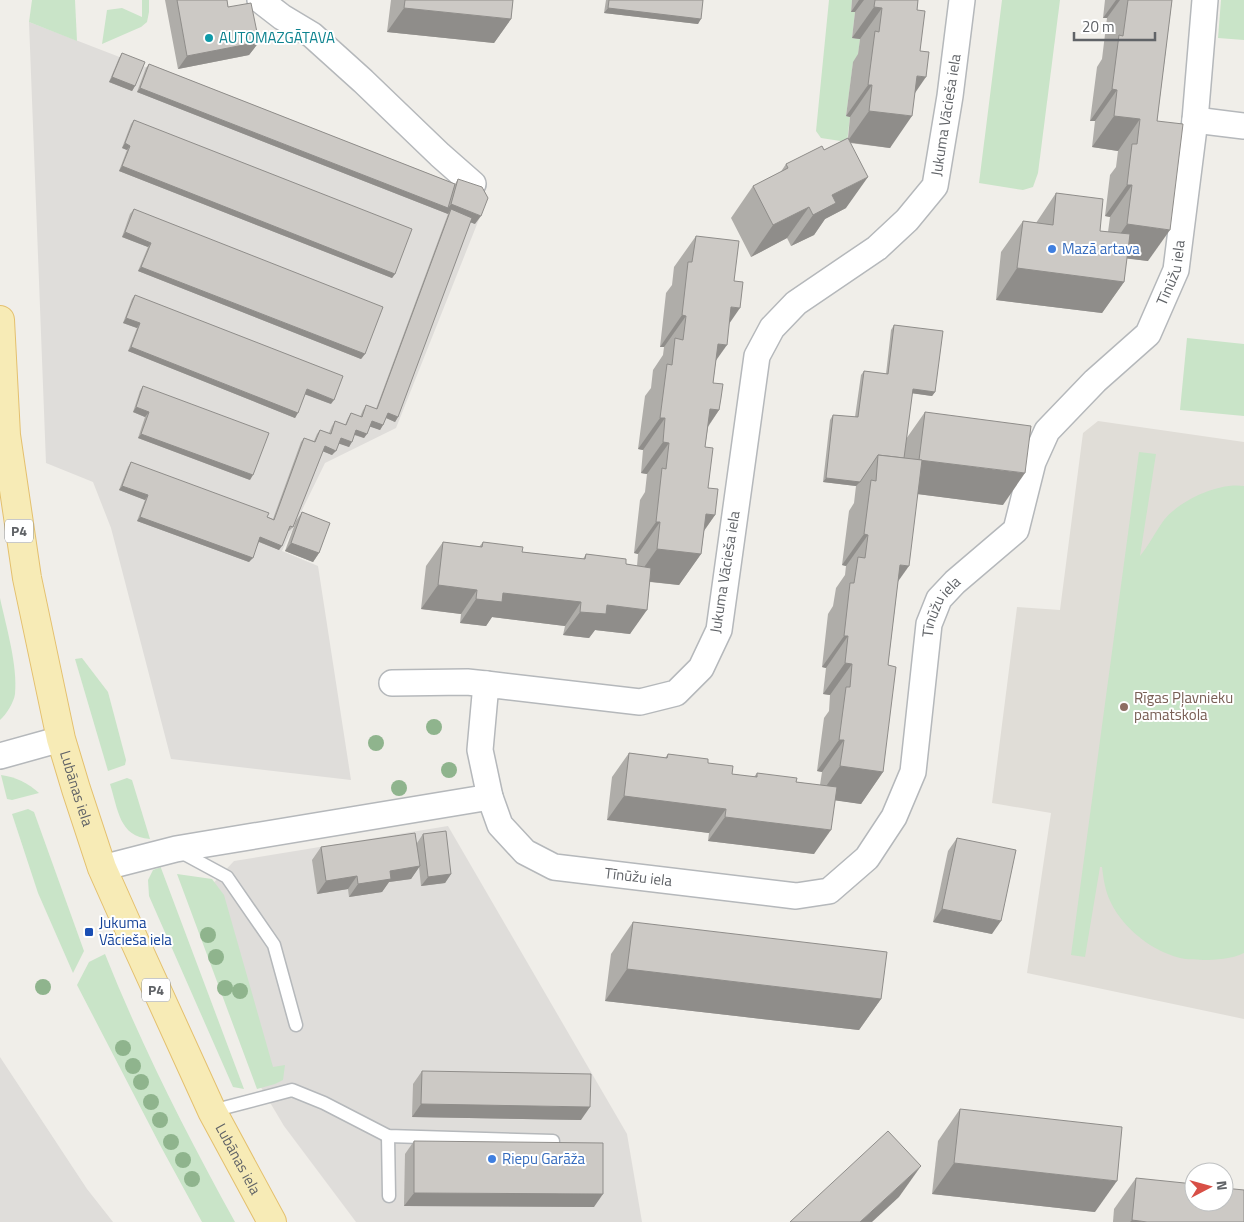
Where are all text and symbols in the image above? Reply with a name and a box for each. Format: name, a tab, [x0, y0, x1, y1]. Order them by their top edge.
scale bar	[1074, 10, 1155, 42]
text: 20 m	[1082, 15, 1115, 38]
place label: AUTOMAZGĀTAVA	[219, 26, 335, 49]
marker: AUTOMAZGĀTAVA	[203, 32, 215, 44]
street label: Jukuma Vācieša iela	[924, 52, 967, 178]
place label: Mazā artava	[1062, 237, 1140, 260]
street label: Tīnūžu iela	[1150, 238, 1191, 309]
marker: Mazā artava	[1046, 243, 1058, 255]
street label: Jukuma Vācieša iela	[703, 509, 746, 635]
road number: P4	[5, 520, 33, 542]
street label: Tīnūžu iela	[916, 570, 966, 638]
place label: Rīgas Pļavnieku pamatskola	[1134, 686, 1233, 726]
marker: Rīgas Pļavnieku pamatskola	[1118, 701, 1130, 713]
street label: Lubānas iela	[54, 748, 100, 830]
street label: Tīnūžu iela	[603, 861, 674, 892]
place label: Jukuma Vācieša iela	[99, 911, 172, 951]
marker: Jukuma Vācieša iela	[83, 926, 95, 938]
road number: P4	[142, 978, 170, 1002]
street label: Lubānas iela	[210, 1119, 267, 1199]
place label: Riepu Garāža	[502, 1147, 586, 1170]
marker: Riepu Garāža	[486, 1153, 498, 1165]
north arrow	[1184, 1162, 1234, 1212]
text: N	[1211, 1180, 1233, 1192]

